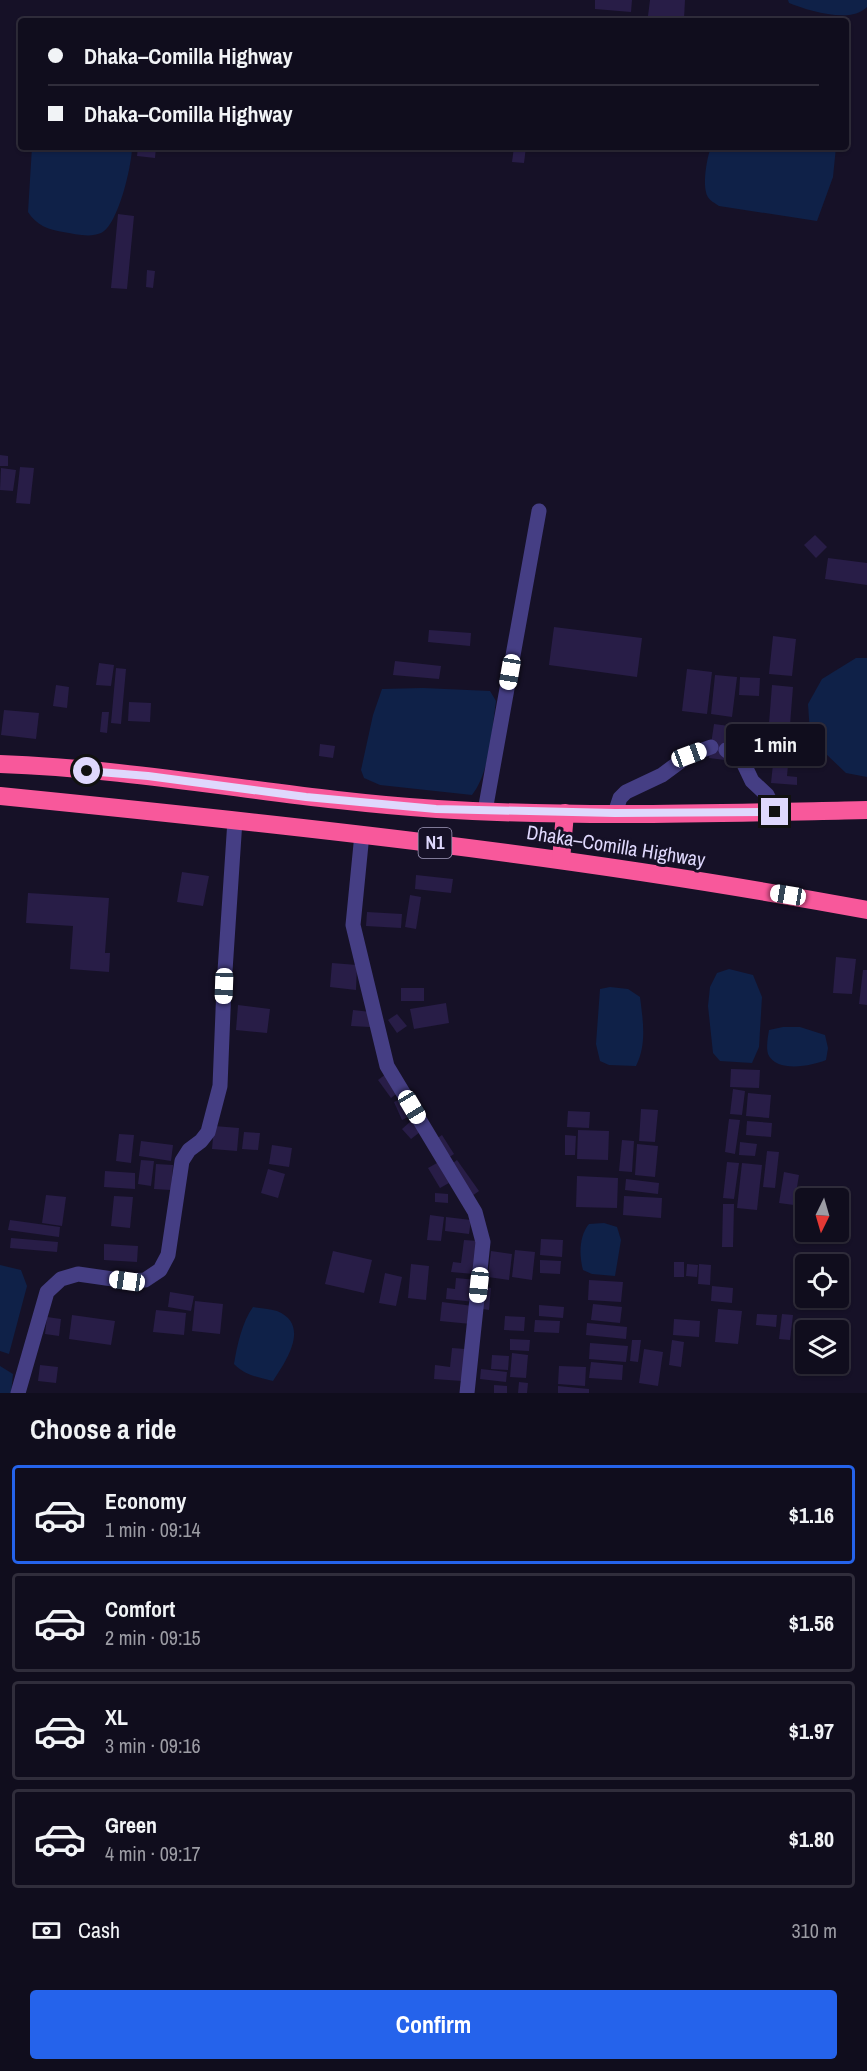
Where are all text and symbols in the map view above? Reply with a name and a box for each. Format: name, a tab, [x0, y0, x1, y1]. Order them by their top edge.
text: Dhaka–Comilla Highway	[84, 41, 293, 71]
text: Dhaka–Comilla Highway	[84, 99, 293, 129]
car	[498, 653, 522, 691]
callout: 1 min	[726, 725, 824, 767]
text: 1 min	[754, 731, 797, 758]
car	[669, 740, 709, 770]
route start	[73, 757, 100, 784]
route end	[761, 798, 788, 825]
street label: Dhaka–Comilla Highway	[525, 818, 708, 873]
road number: N1	[418, 828, 452, 858]
car	[769, 883, 807, 907]
car	[214, 968, 234, 1004]
car	[395, 1087, 429, 1127]
north arrow	[795, 1188, 849, 1242]
map controls	[795, 1188, 849, 1374]
button: locate	[795, 1254, 849, 1308]
car	[468, 1266, 490, 1304]
car	[108, 1270, 146, 1292]
button: layers	[795, 1320, 849, 1374]
text: Choose a ride	[30, 1411, 176, 1447]
text: Economy	[105, 1486, 186, 1516]
icon: car	[33, 1488, 87, 1542]
text: $1.16	[789, 1500, 834, 1530]
text: 1 min · 09:14	[105, 1516, 201, 1543]
text: Comfort	[105, 1594, 175, 1624]
icon: car	[33, 1596, 87, 1650]
text: $1.56	[789, 1608, 834, 1638]
text: 2 min · 09:15	[105, 1624, 201, 1651]
text: XL	[105, 1702, 128, 1732]
icon: car	[33, 1704, 87, 1758]
text: $1.97	[789, 1716, 834, 1746]
text: 3 min · 09:16	[105, 1732, 201, 1759]
text: Green	[105, 1810, 157, 1840]
icon: car	[33, 1812, 87, 1866]
text: $1.80	[789, 1824, 834, 1854]
text: 4 min · 09:17	[105, 1840, 201, 1867]
icon: cash	[30, 1914, 63, 1947]
text: Cash	[78, 1915, 120, 1945]
text: 310 m	[791, 1917, 837, 1944]
button: Confirm	[30, 1990, 837, 2059]

